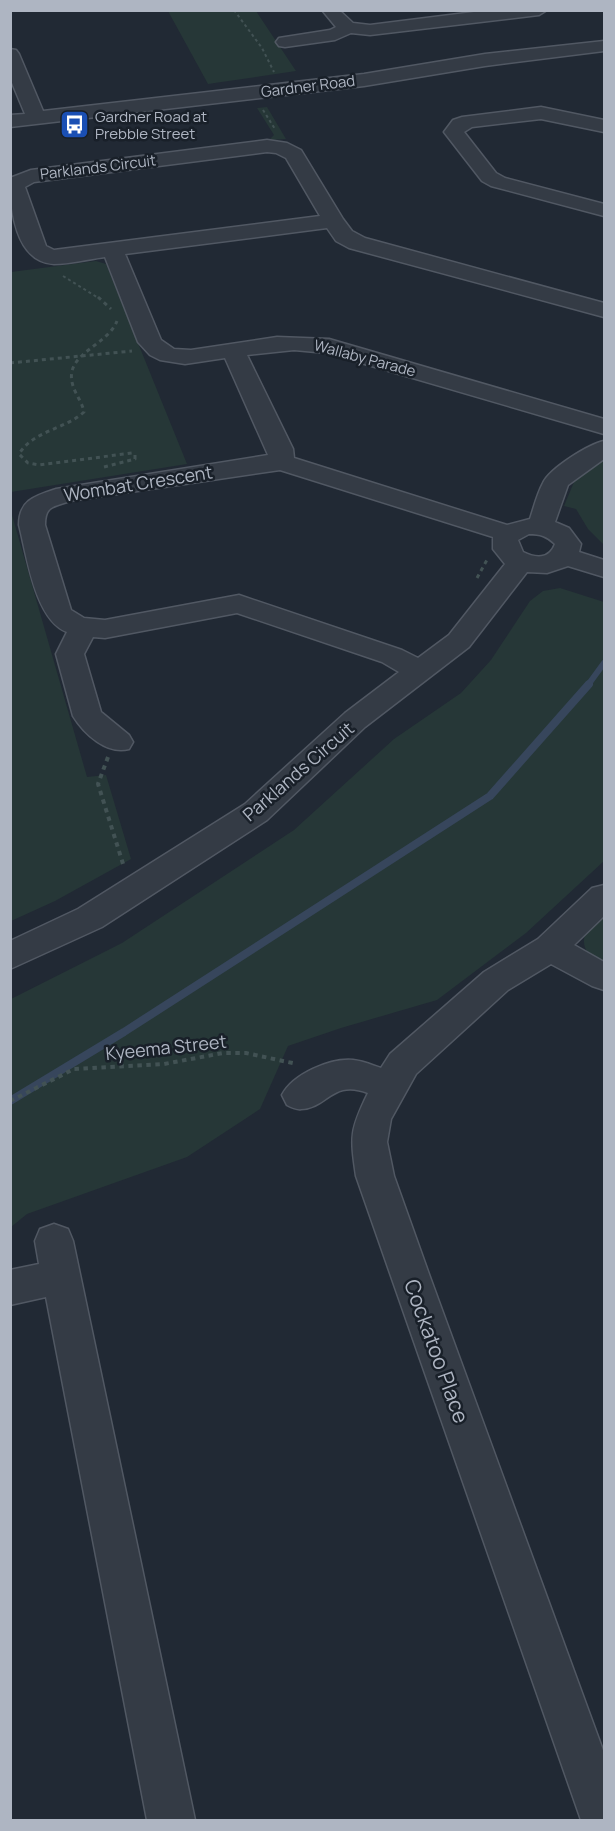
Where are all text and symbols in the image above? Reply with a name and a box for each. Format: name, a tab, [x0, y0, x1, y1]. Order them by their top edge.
street label: Gardner Road	[260, 70, 356, 102]
place label: Gardner Road at Prebble Street	[95, 106, 207, 144]
bus stop icon: Gardner Road at Prebble Street	[58, 109, 90, 141]
street label: Parklands Circuit	[39, 149, 157, 185]
street label: Wallaby Parade	[312, 334, 418, 382]
street label: Wombat Crescent	[62, 459, 214, 507]
street label: Parklands Circuit	[237, 716, 359, 826]
street label: Kyeema Street	[104, 1029, 228, 1065]
street label: Cockatoo Place	[398, 1275, 476, 1427]

